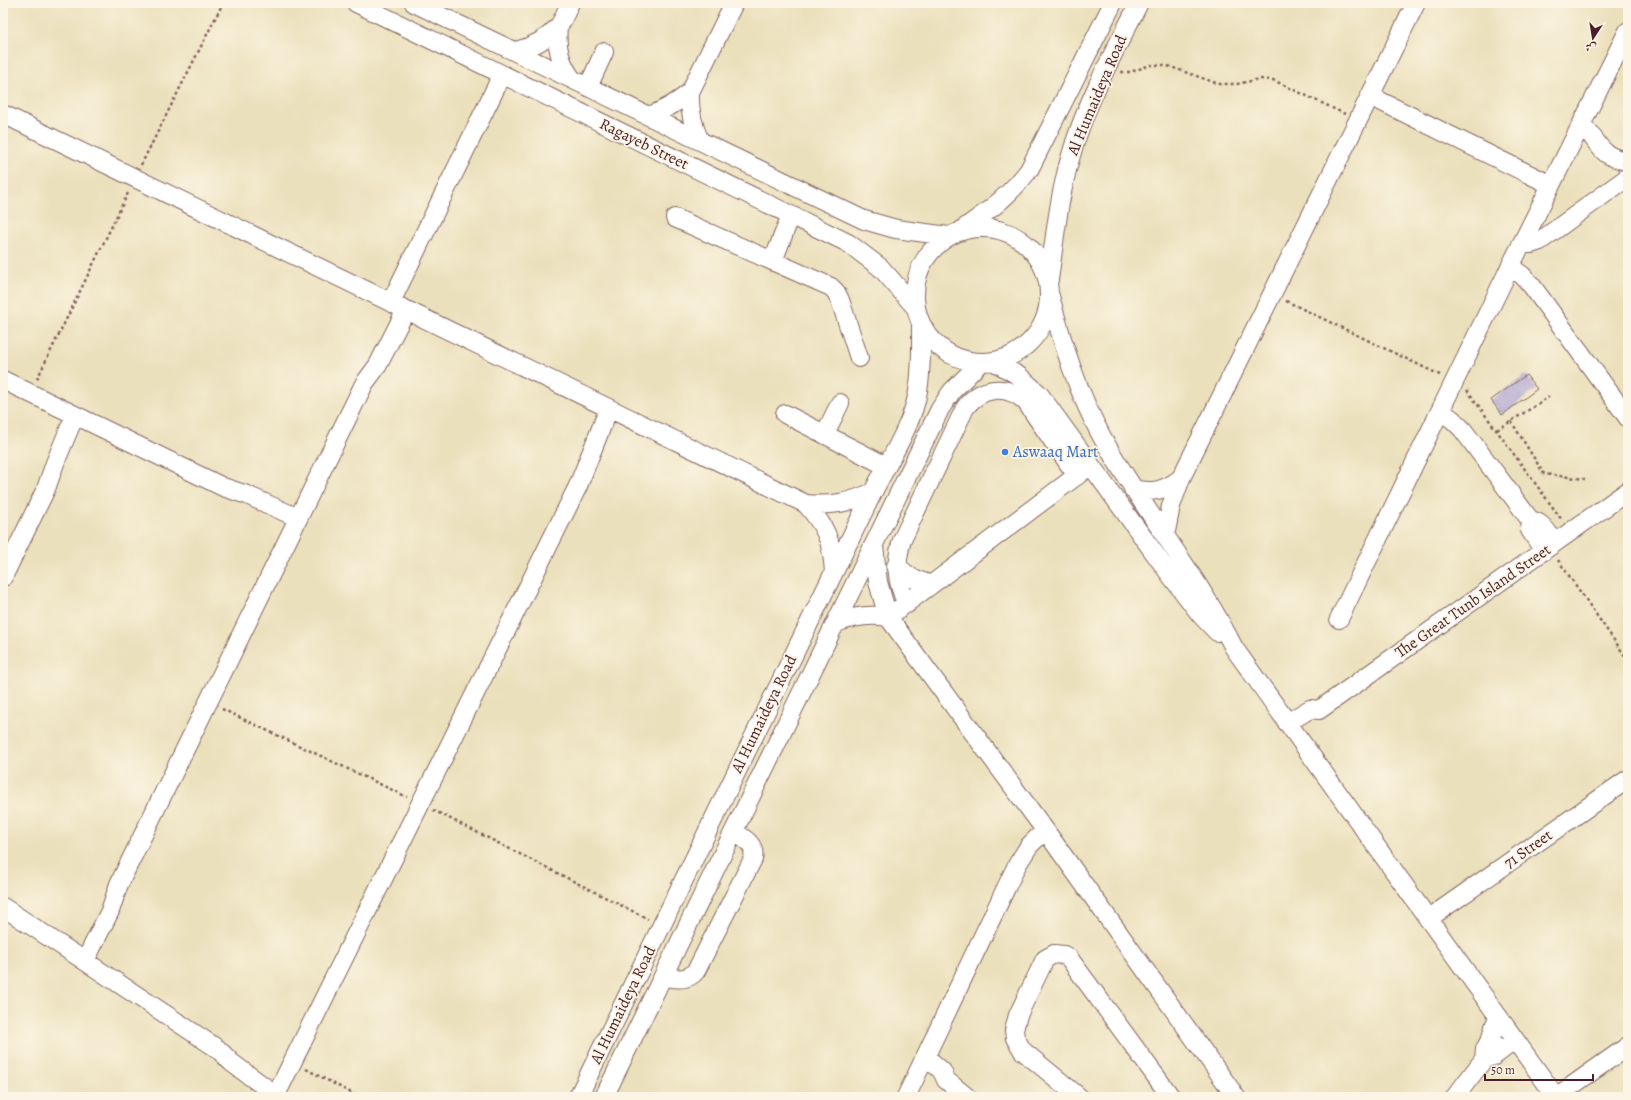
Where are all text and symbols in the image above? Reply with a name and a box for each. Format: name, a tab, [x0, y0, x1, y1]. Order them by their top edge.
north arrow	[1573, 18, 1613, 58]
street label: Al Humaideya Road	[1061, 31, 1132, 159]
text: ش	[1584, 39, 1598, 56]
street label: Ragayeb Street	[596, 113, 692, 175]
place label: Aswaaq Mart	[1012, 441, 1098, 463]
marker: Aswaaq Mart	[1000, 447, 1010, 457]
street label: The Great Tunb Island Street	[1391, 539, 1555, 663]
street label: Al Humaideya Road	[725, 651, 802, 778]
street label: 71 Street	[1499, 824, 1557, 874]
street label: Al Humaideya Road	[584, 942, 661, 1069]
scale bar	[1485, 1056, 1593, 1082]
text: 50 m	[1491, 1062, 1515, 1078]

